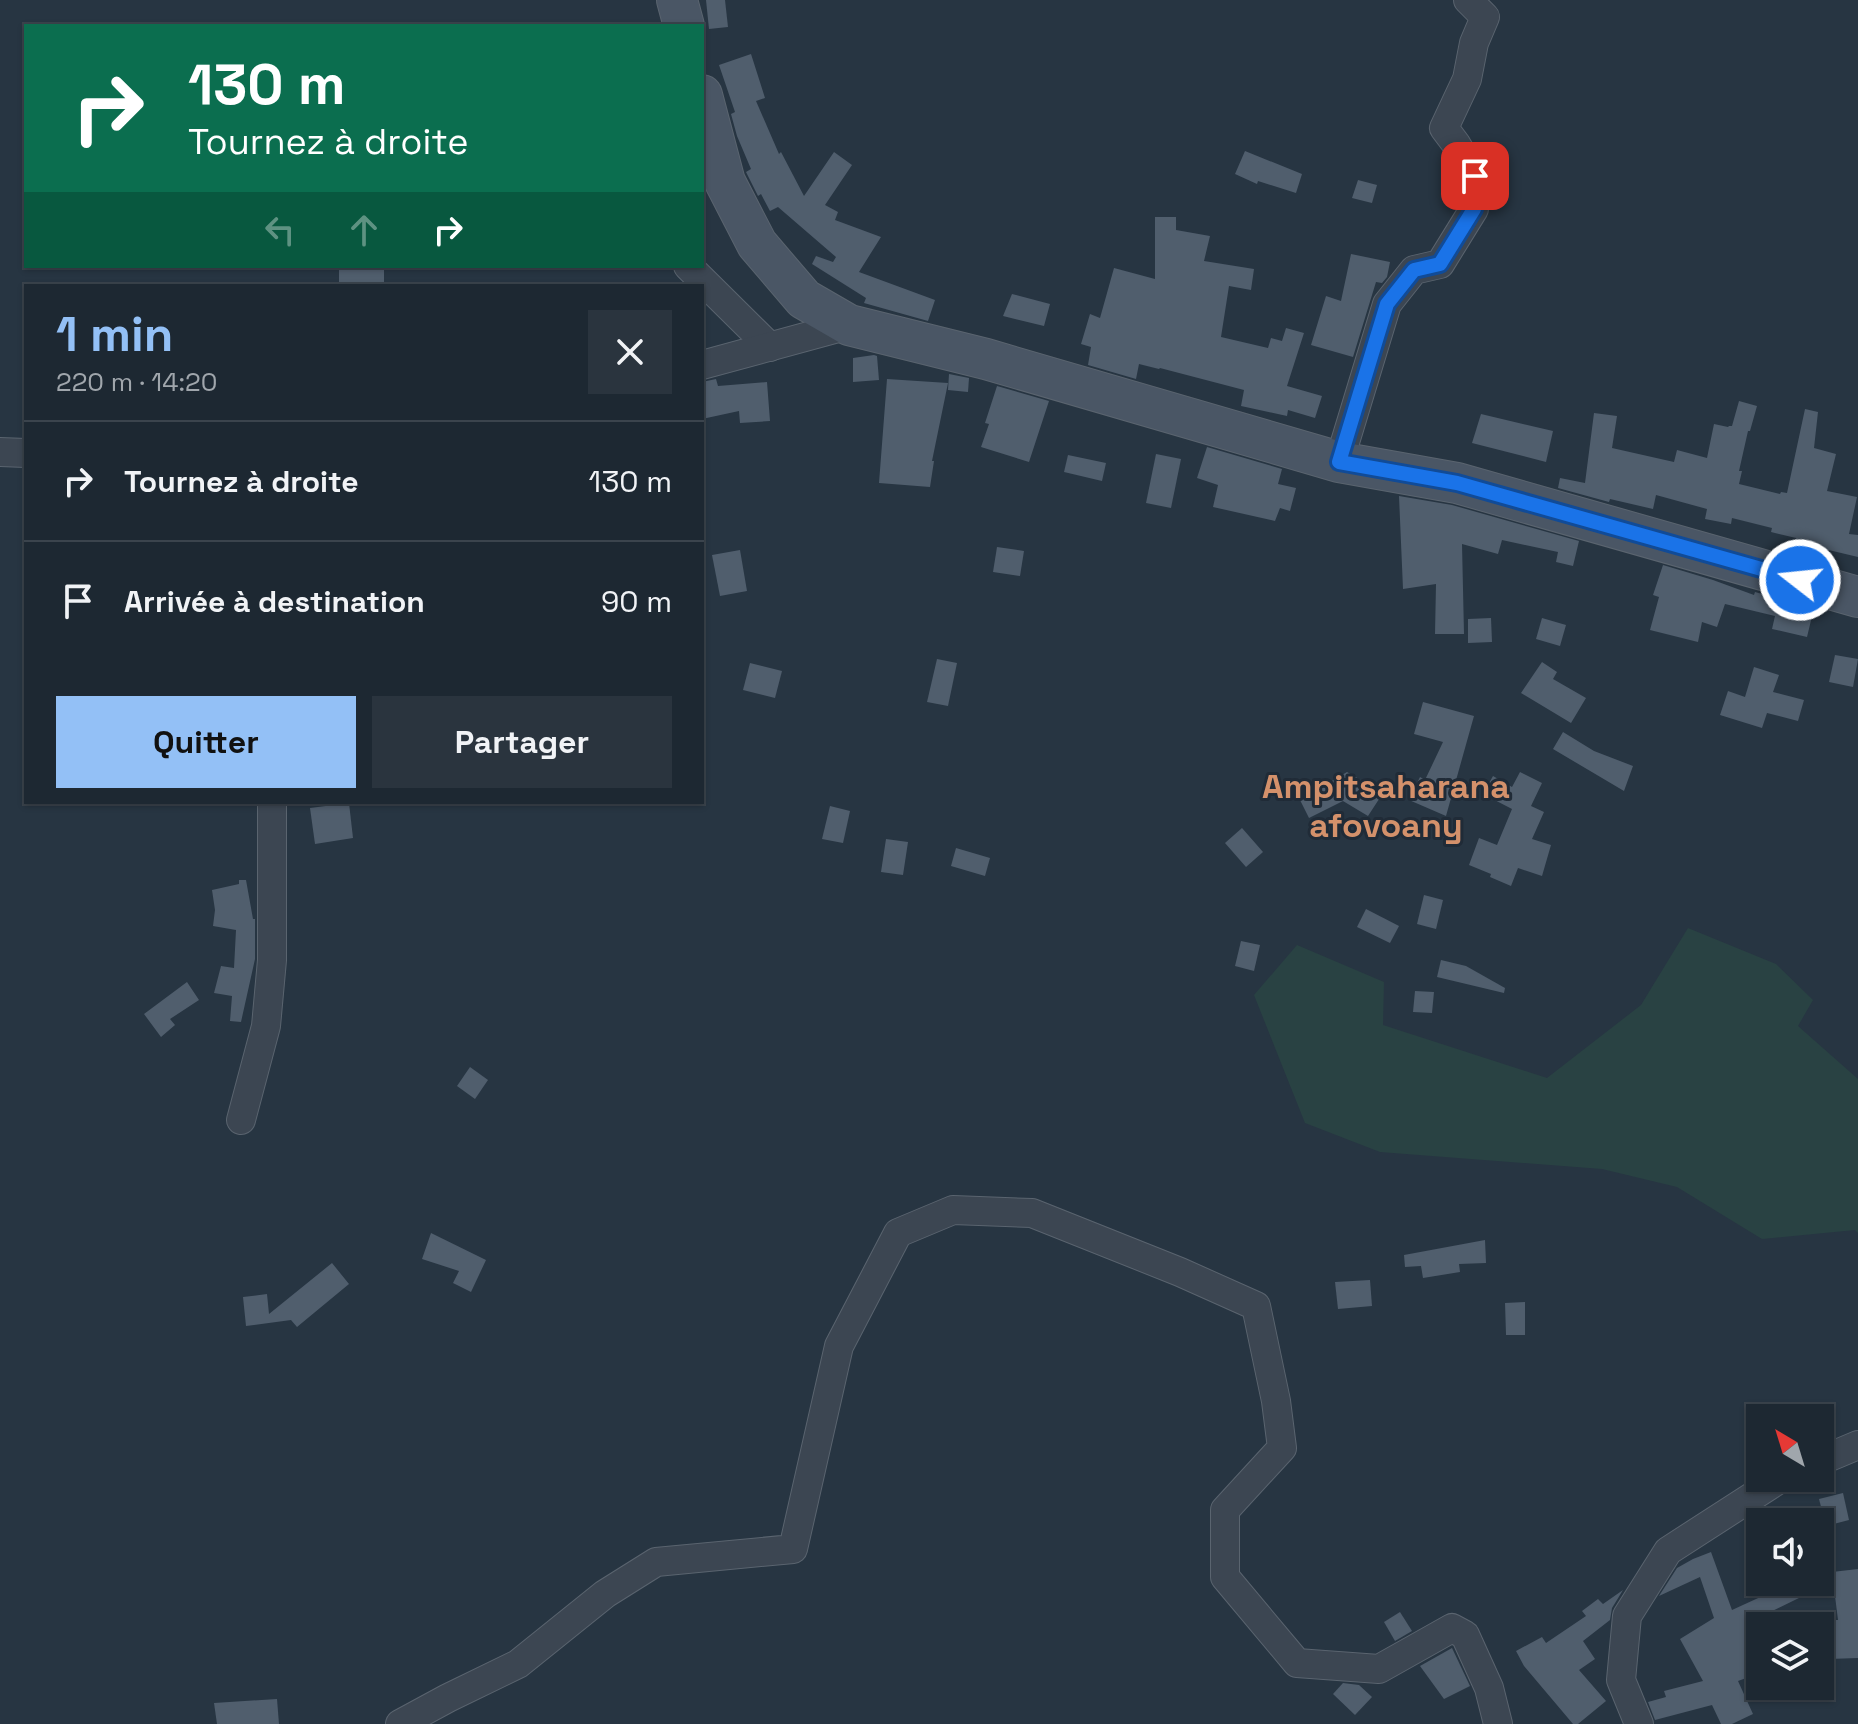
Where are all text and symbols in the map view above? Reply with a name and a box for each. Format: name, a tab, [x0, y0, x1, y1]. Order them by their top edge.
text: 130 m	[188, 49, 346, 120]
icon: right	[56, 56, 160, 160]
text: Tournez à droite	[188, 119, 469, 165]
pin	[1441, 142, 1509, 210]
icon: arrive	[1453, 154, 1497, 198]
icon: left	[258, 208, 302, 252]
icon: ahead	[342, 208, 386, 252]
icon: right	[426, 208, 470, 252]
text: 1 min	[56, 304, 173, 365]
button: close	[588, 310, 672, 394]
text: 220 m · 14:20	[56, 365, 217, 399]
icon: right	[56, 459, 100, 503]
text: Tournez à droite	[124, 462, 358, 501]
text: 130 m	[589, 462, 672, 501]
position arrow	[1758, 538, 1842, 622]
icon: arrive	[56, 579, 100, 623]
text: Arrivée à destination	[124, 582, 425, 621]
text: 90 m	[601, 582, 672, 621]
button: Quitter	[56, 696, 356, 788]
button: Partager	[372, 696, 672, 788]
district label: Ampitsaharana afovoany	[1262, 765, 1510, 847]
north arrow	[1746, 1404, 1834, 1492]
map controls	[1746, 1404, 1834, 1700]
button: sound	[1746, 1508, 1834, 1596]
button: layers	[1746, 1612, 1834, 1700]

